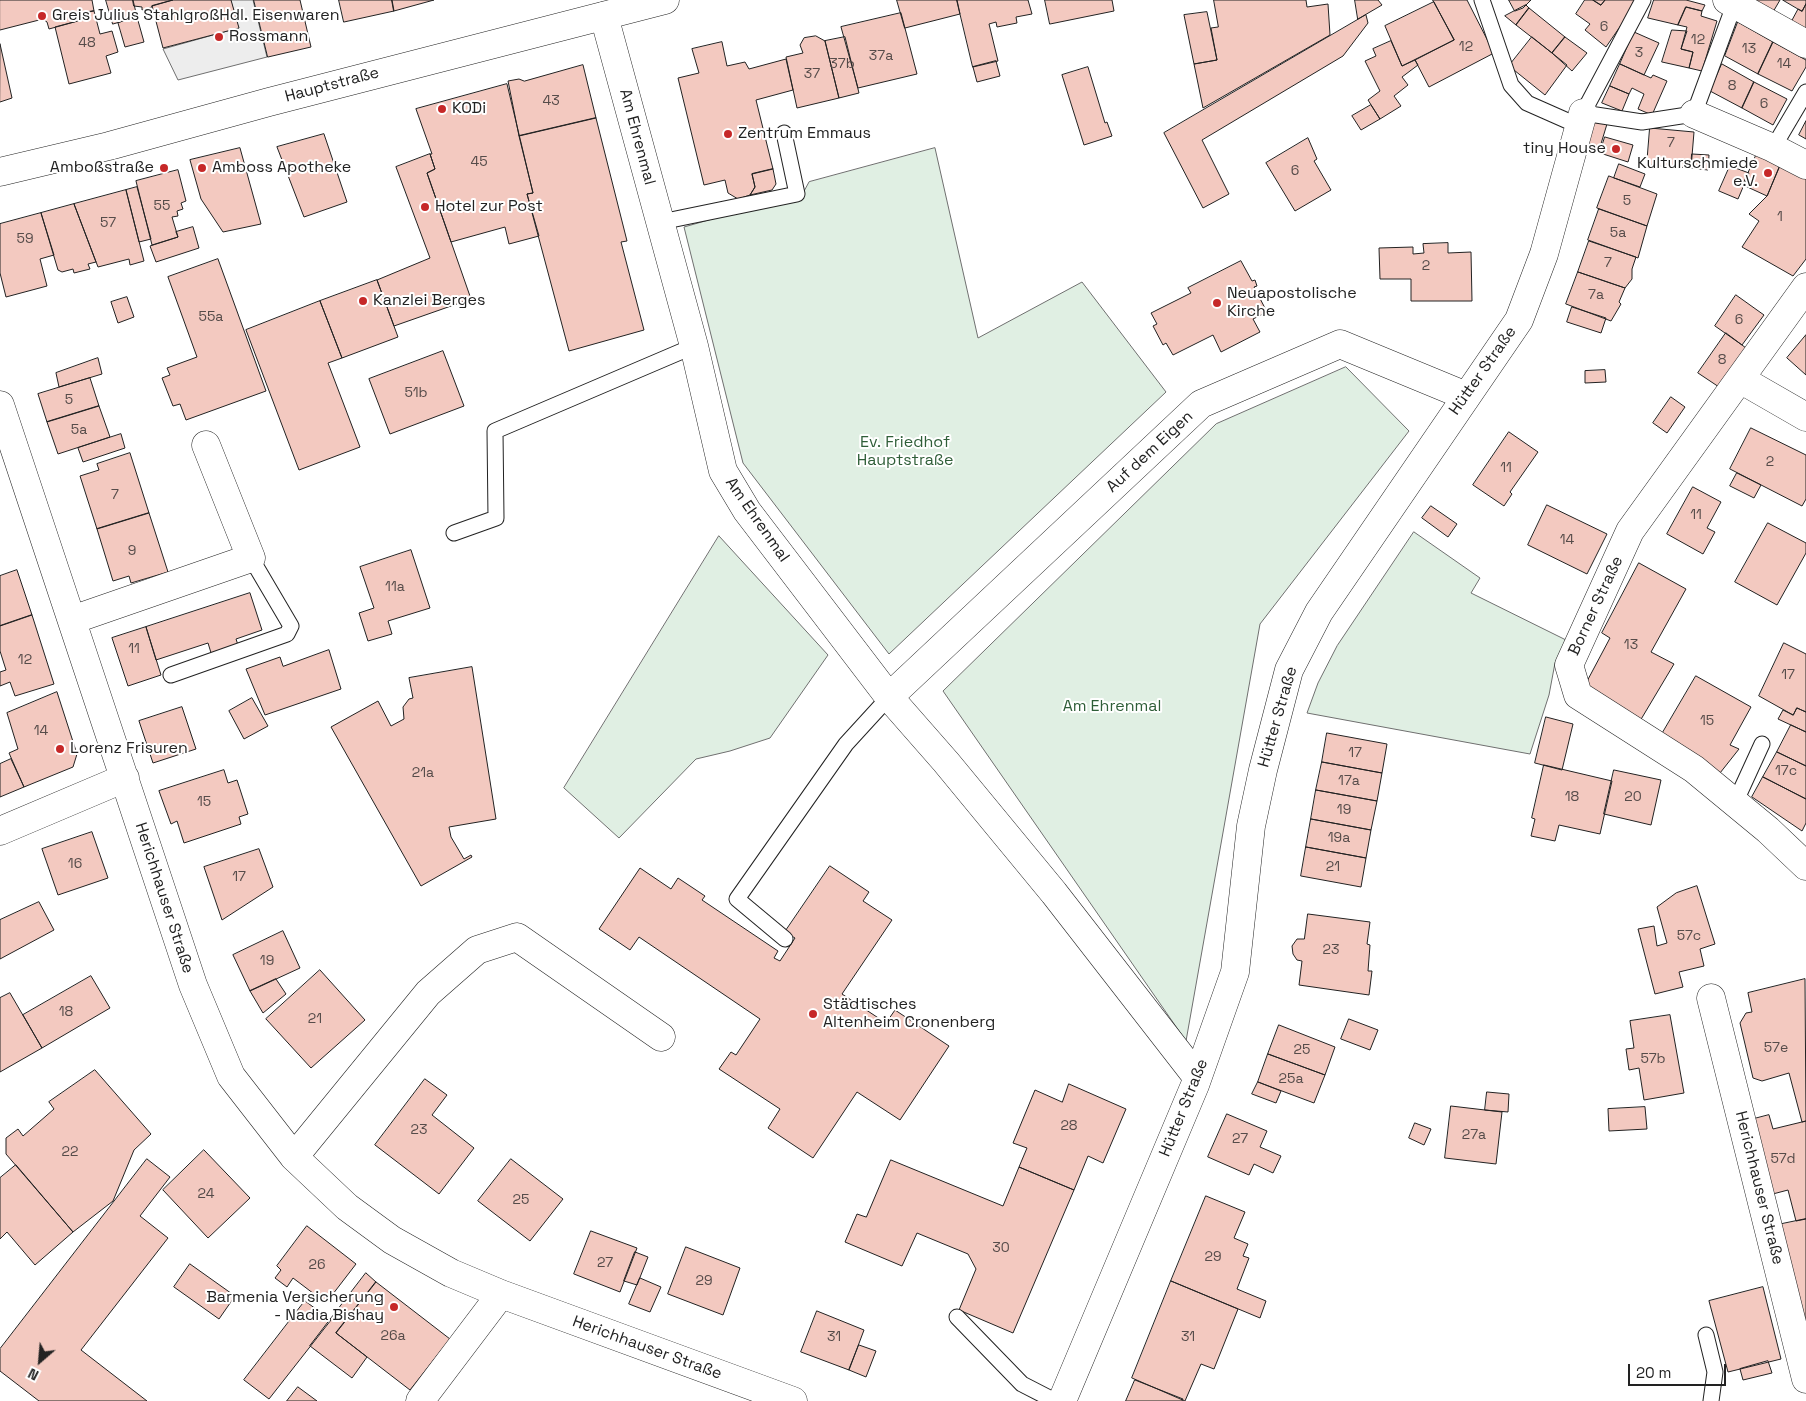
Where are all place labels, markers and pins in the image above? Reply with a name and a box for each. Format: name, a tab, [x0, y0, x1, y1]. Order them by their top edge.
place label: Greis Julius StahlgroßHdl. Eisenwaren	[52, 6, 340, 26]
marker: Greis Julius StahlgroßHdl. Eisenwaren	[36, 10, 48, 22]
place label: Rossmann	[229, 27, 308, 47]
marker: Rossmann	[213, 31, 225, 43]
place label: KODi	[452, 99, 486, 119]
marker: KODi	[436, 103, 448, 115]
place label: Zentrum Emmaus	[738, 124, 871, 144]
marker: Zentrum Emmaus	[722, 128, 734, 140]
place label: tiny House	[1523, 139, 1606, 159]
marker: tiny House	[1610, 143, 1622, 155]
place label: Kulturschmiede e.V.	[1637, 154, 1758, 192]
place label: Amboßstraße	[50, 158, 154, 178]
place label: Amboss Apotheke	[212, 158, 351, 178]
marker: Amboßstraße	[158, 162, 170, 174]
marker: Amboss Apotheke	[196, 162, 208, 174]
marker: Kulturschmiede e.V.	[1762, 167, 1774, 179]
place label: Hotel zur Post	[435, 197, 543, 217]
marker: Hotel zur Post	[419, 201, 431, 213]
place label: Neuapostolische Kirche	[1227, 284, 1357, 322]
place label: Kanzlei Berges	[373, 291, 485, 311]
marker: Kanzlei Berges	[357, 295, 369, 307]
marker: Neuapostolische Kirche	[1211, 297, 1223, 309]
place label: Lorenz Frisuren	[70, 739, 188, 759]
marker: Lorenz Frisuren	[54, 743, 66, 755]
place label: Städtisches Altenheim Cronenberg	[823, 995, 995, 1033]
marker: Städtisches Altenheim Cronenberg	[807, 1008, 819, 1020]
place label: Barmenia Versicherung - Nadia Bishay	[206, 1288, 384, 1326]
marker: Barmenia Versicherung - Nadia Bishay	[388, 1301, 400, 1313]

